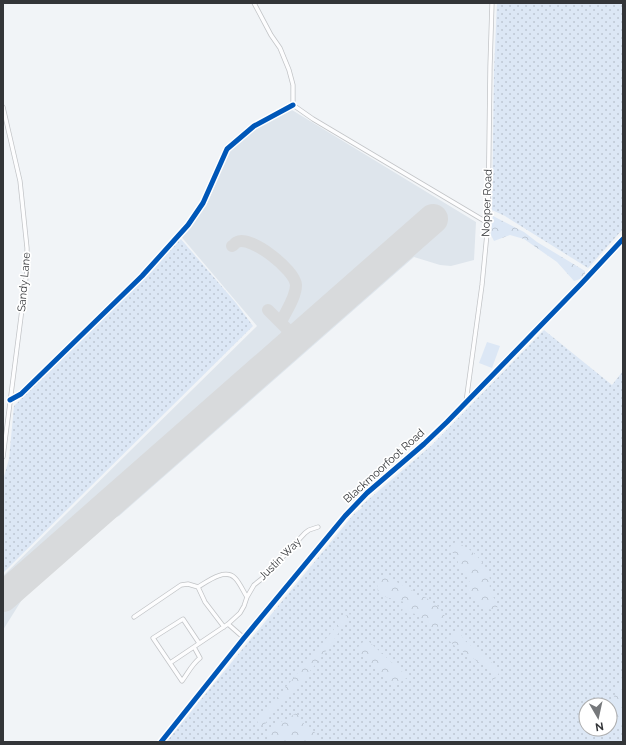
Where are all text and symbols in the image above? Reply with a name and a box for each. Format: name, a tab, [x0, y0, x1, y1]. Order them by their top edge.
street label: Nopper Road	[479, 169, 495, 237]
street label: Sandy Lane	[15, 251, 33, 312]
street label: Blackmoorfoot Road	[341, 426, 427, 506]
street label: Justin Way	[256, 535, 304, 583]
north arrow	[578, 697, 618, 737]
text: N	[594, 719, 605, 733]

